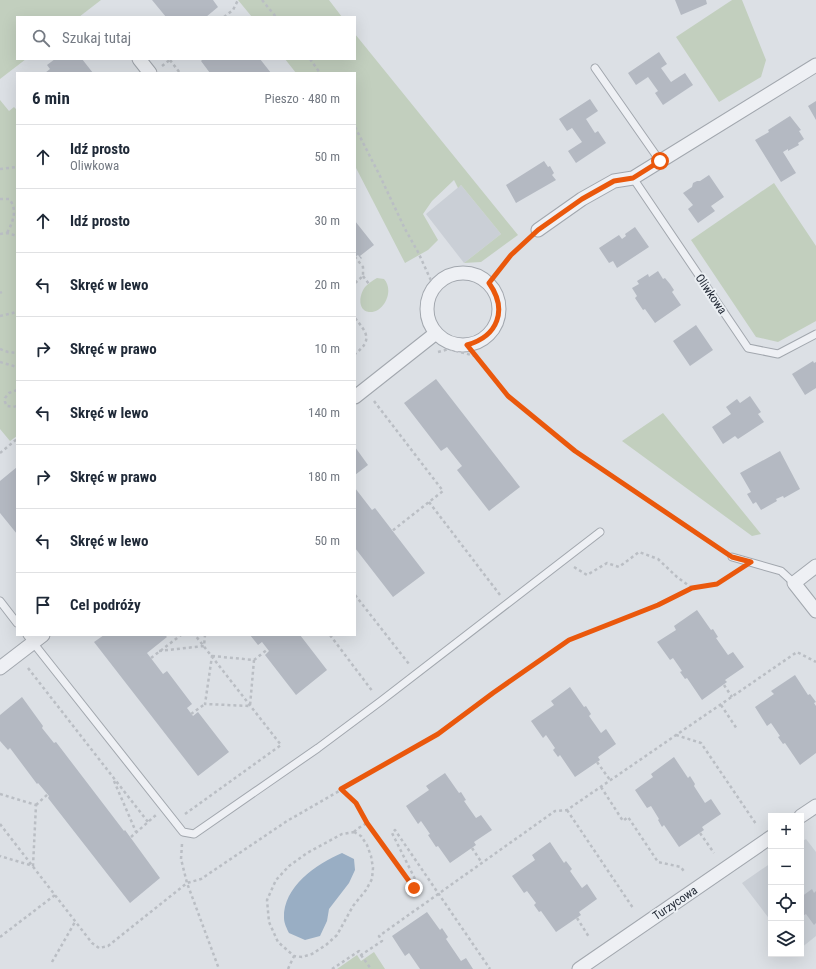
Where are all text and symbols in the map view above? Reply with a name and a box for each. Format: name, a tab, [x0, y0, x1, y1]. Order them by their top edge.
search box	[16, 16, 356, 60]
icon: search	[30, 27, 52, 49]
text: Szukaj tutaj	[62, 29, 131, 47]
text: 6 min	[32, 88, 70, 108]
text: Pieszo · 480 m	[265, 91, 340, 106]
text: Idź prosto	[70, 140, 130, 158]
icon: ahead	[32, 146, 54, 168]
text: 50 m	[314, 149, 340, 164]
route start	[651, 152, 669, 170]
text: Oliwkowa	[70, 158, 119, 173]
icon: ahead	[32, 210, 54, 232]
text: Idź prosto	[70, 212, 130, 230]
text: 30 m	[314, 213, 340, 228]
street label: Oliwkowa	[692, 271, 730, 317]
icon: left	[32, 274, 54, 296]
text: Skręć w lewo	[70, 276, 149, 294]
text: 20 m	[314, 277, 340, 292]
icon: right	[32, 338, 54, 360]
text: Skręć w prawo	[70, 340, 157, 358]
text: 10 m	[314, 341, 340, 356]
icon: left	[32, 402, 54, 424]
text: Skręć w lewo	[70, 404, 149, 422]
text: 140 m	[308, 405, 340, 420]
icon: right	[32, 466, 54, 488]
text: Skręć w prawo	[70, 468, 157, 486]
text: 180 m	[308, 469, 340, 484]
icon: left	[32, 530, 54, 552]
text: Skręć w lewo	[70, 532, 149, 550]
text: 50 m	[314, 533, 340, 548]
icon: arrive	[32, 594, 54, 616]
text: Cel podróży	[70, 596, 141, 614]
map controls	[768, 813, 804, 957]
button: +	[768, 813, 804, 849]
button: −	[768, 849, 804, 885]
route end	[405, 879, 423, 897]
street label: Turzycowa	[650, 883, 700, 923]
button: locate	[768, 885, 804, 921]
button: layers	[768, 921, 804, 957]

